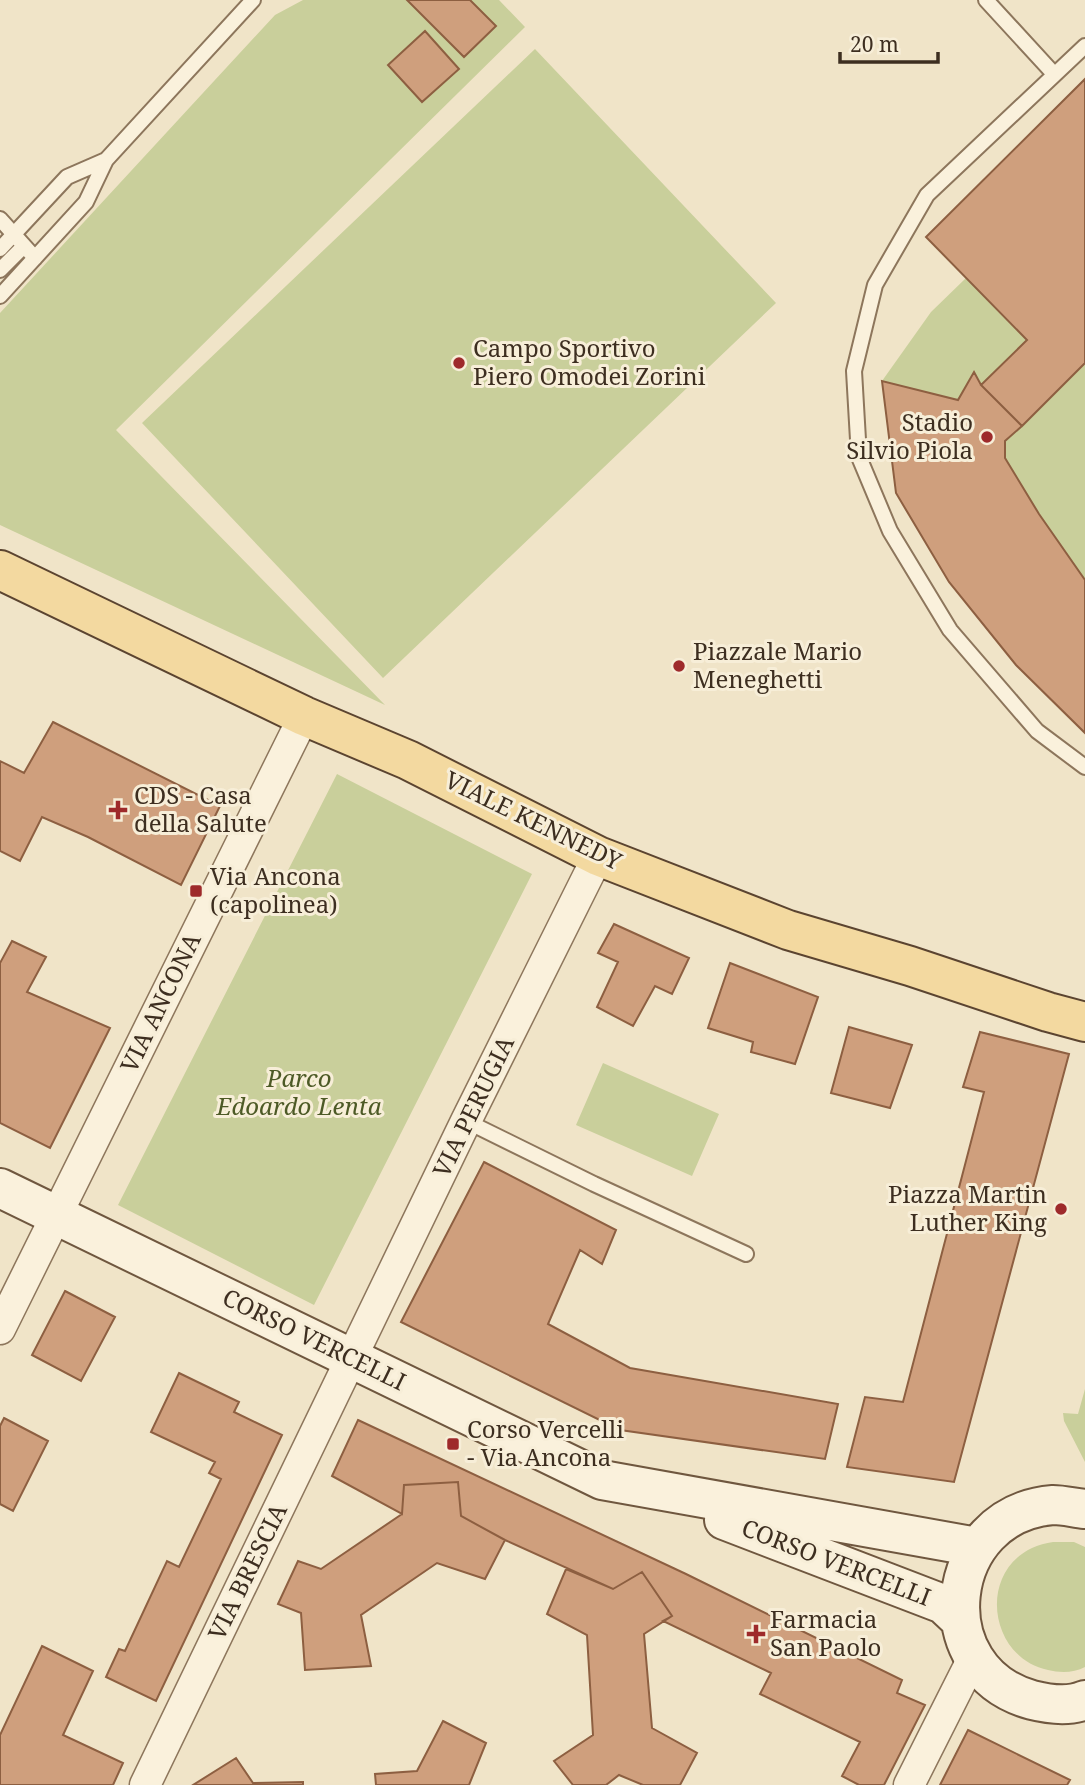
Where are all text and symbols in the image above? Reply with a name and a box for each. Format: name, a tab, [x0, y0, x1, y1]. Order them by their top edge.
scale bar	[840, 21, 938, 65]
text: 20 m	[850, 30, 899, 58]
place label: Campo Sportivo Piero Omodei Zorini	[473, 331, 706, 392]
marker: Campo Sportivo Piero Omodei Zorini	[451, 355, 467, 371]
place label: Stadio Silvio Piola	[846, 405, 973, 466]
marker: Stadio Silvio Piola	[979, 429, 995, 445]
place label: Piazzale Mario Meneghetti	[693, 634, 862, 695]
marker: Piazzale Mario Meneghetti	[671, 658, 687, 674]
street label: VIALE KENNEDY	[440, 762, 629, 877]
place label: CDS - Casa della Salute	[134, 778, 267, 839]
marker: CDS - Casa della Salute	[108, 800, 128, 820]
place label: Via Ancona (capolinea)	[210, 859, 341, 920]
marker: Via Ancona (capolinea)	[188, 883, 204, 899]
street label: VIA ANCONA	[112, 927, 208, 1078]
street label: VIA PERUGIA	[424, 1030, 521, 1182]
park label: Parco Edoardo Lenta	[215, 1061, 382, 1122]
place label: Piazza Martin Luther King	[888, 1177, 1047, 1238]
marker: Piazza Martin Luther King	[1053, 1201, 1069, 1217]
street label: CORSO VERCELLI	[217, 1280, 412, 1397]
place label: Corso Vercelli - Via Ancona	[467, 1412, 624, 1473]
marker: Corso Vercelli - Via Ancona	[445, 1436, 461, 1452]
street label: VIA BRESCIA	[199, 1497, 294, 1645]
street label: CORSO VERCELLI	[737, 1510, 936, 1613]
place label: Farmacia San Paolo	[770, 1602, 881, 1663]
marker: Farmacia San Paolo	[748, 1626, 764, 1642]

